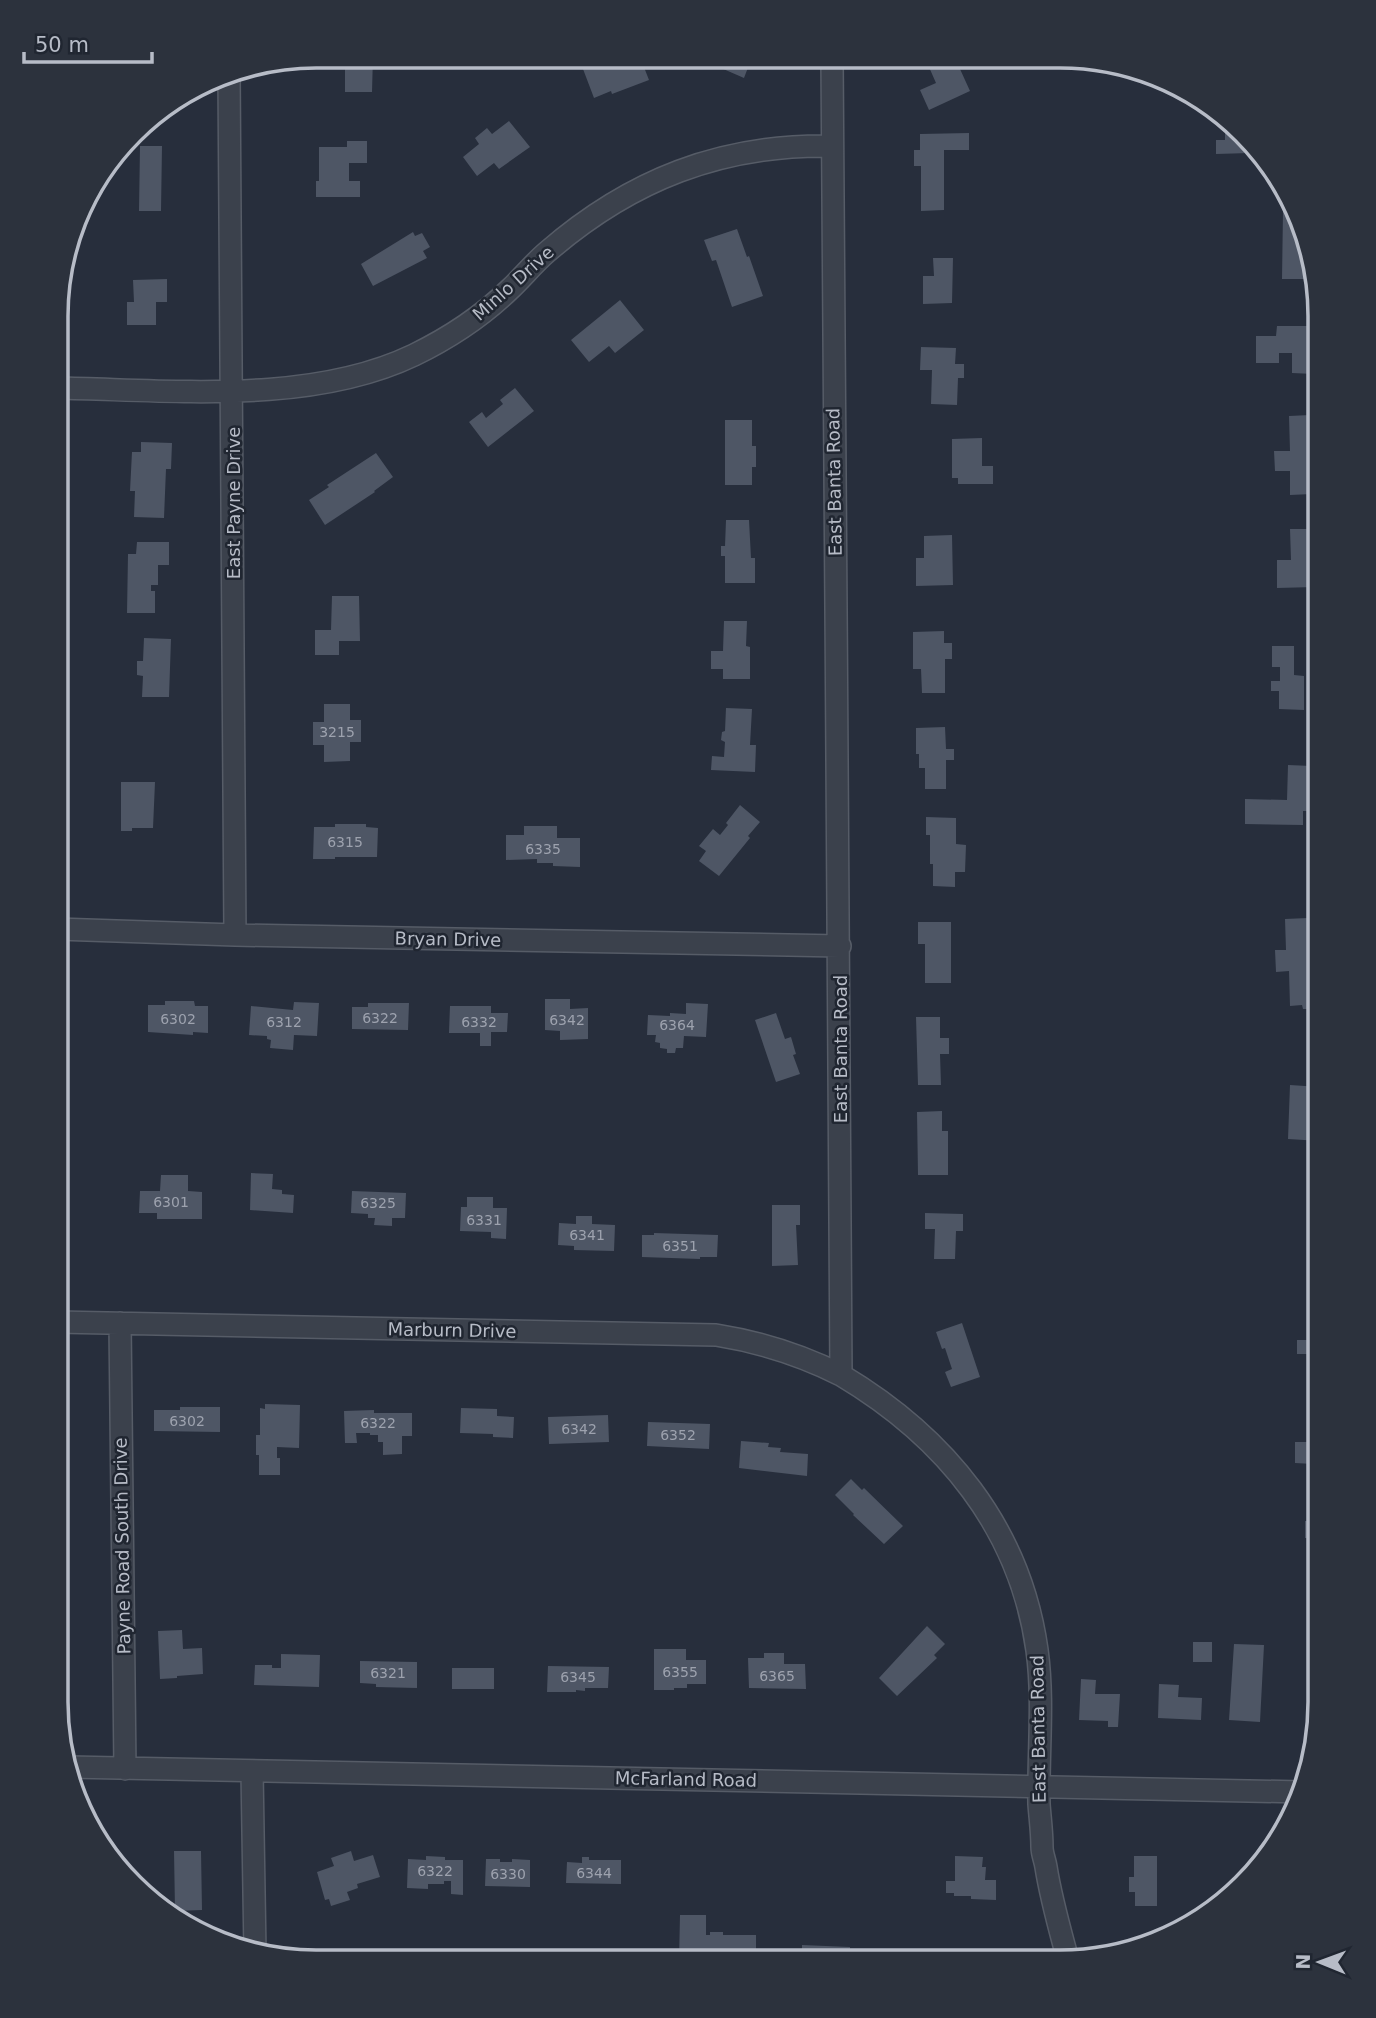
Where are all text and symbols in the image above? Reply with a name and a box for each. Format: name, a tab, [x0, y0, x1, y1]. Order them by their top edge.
scale bar	[24, 21, 152, 65]
text: 50 m	[35, 33, 89, 57]
street label: Minlo Drive	[468, 241, 558, 325]
street label: East Banta Road	[822, 408, 846, 556]
street label: East Payne Drive	[223, 427, 244, 579]
house number: 3215	[319, 724, 355, 740]
house number: 6315	[327, 834, 363, 850]
house number: 6335	[525, 841, 561, 857]
street label: Bryan Drive	[395, 928, 501, 950]
street label: East Banta Road	[830, 975, 851, 1123]
house number: 6322	[362, 1010, 398, 1026]
house number: 6302	[160, 1011, 196, 1027]
house number: 6342	[549, 1012, 585, 1028]
house number: 6312	[266, 1014, 302, 1030]
house number: 6332	[461, 1014, 497, 1030]
house number: 6364	[659, 1017, 695, 1033]
house number: 6301	[153, 1194, 189, 1210]
house number: 6325	[360, 1195, 396, 1211]
house number: 6331	[466, 1212, 502, 1228]
house number: 6341	[569, 1227, 605, 1243]
house number: 6351	[662, 1238, 698, 1254]
street label: Marburn Drive	[387, 1318, 517, 1342]
house number: 6302	[169, 1413, 205, 1429]
house number: 6322	[360, 1415, 396, 1431]
house number: 6342	[561, 1421, 597, 1437]
house number: 6352	[660, 1427, 696, 1443]
street label: Payne Road South Drive	[110, 1437, 134, 1655]
street label: East Banta Road	[1026, 1655, 1050, 1803]
house number: 6355	[662, 1664, 698, 1680]
house number: 6321	[370, 1665, 406, 1681]
house number: 6365	[759, 1668, 795, 1684]
house number: 6345	[560, 1669, 596, 1685]
street label: McFarland Road	[615, 1767, 757, 1791]
house number: 6322	[417, 1863, 453, 1879]
house number: 6344	[576, 1865, 612, 1881]
house number: 6330	[490, 1866, 526, 1882]
north arrow	[1285, 1927, 1355, 1997]
text: N	[1292, 1954, 1314, 1970]

